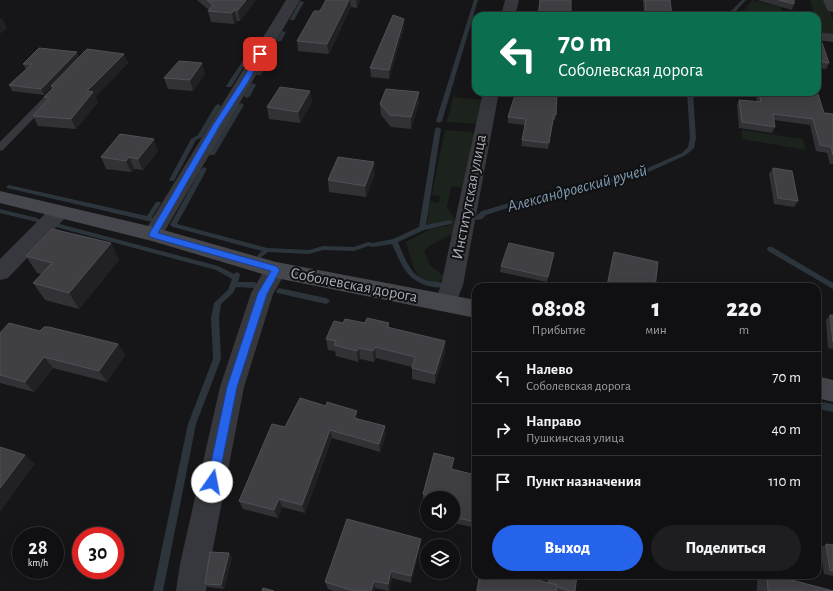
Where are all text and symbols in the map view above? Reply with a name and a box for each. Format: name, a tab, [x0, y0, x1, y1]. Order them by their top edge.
icon: left	[492, 28, 544, 80]
text: 70 m	[558, 29, 612, 57]
pin	[243, 37, 277, 71]
icon: arrive	[249, 43, 271, 65]
text: Соболевская дорога	[558, 62, 703, 80]
street label: Институтская улица	[449, 133, 490, 261]
water label: Александровский ручей	[504, 161, 649, 216]
street label: Соболевская дорога	[289, 265, 419, 305]
text: 08:08	[531, 297, 586, 321]
text: 1	[652, 297, 660, 321]
text: 220	[726, 297, 762, 321]
text: Прибытие	[532, 324, 585, 337]
text: мин	[645, 324, 667, 337]
text: m	[739, 324, 749, 337]
text: Налево	[526, 362, 573, 377]
icon: left	[492, 367, 514, 389]
text: 70 m	[772, 370, 801, 385]
text: Соболевская дорога	[526, 380, 631, 393]
text: Направо	[526, 414, 581, 429]
icon: right	[492, 419, 514, 441]
text: 40 m	[771, 422, 801, 437]
text: Пушкинская улица	[526, 432, 624, 445]
position arrow	[191, 461, 233, 503]
icon: arrive	[492, 471, 514, 493]
text: Пункт назначения	[526, 474, 641, 489]
text: 110 m	[768, 474, 801, 489]
map controls	[420, 491, 460, 579]
button: sound	[420, 491, 460, 531]
button: Выход	[492, 525, 643, 571]
button: Поделиться	[651, 525, 801, 571]
speed limit sign: 30	[72, 527, 124, 579]
text: 28	[28, 538, 48, 558]
button: layers	[420, 539, 460, 579]
text: km/h	[28, 558, 48, 568]

